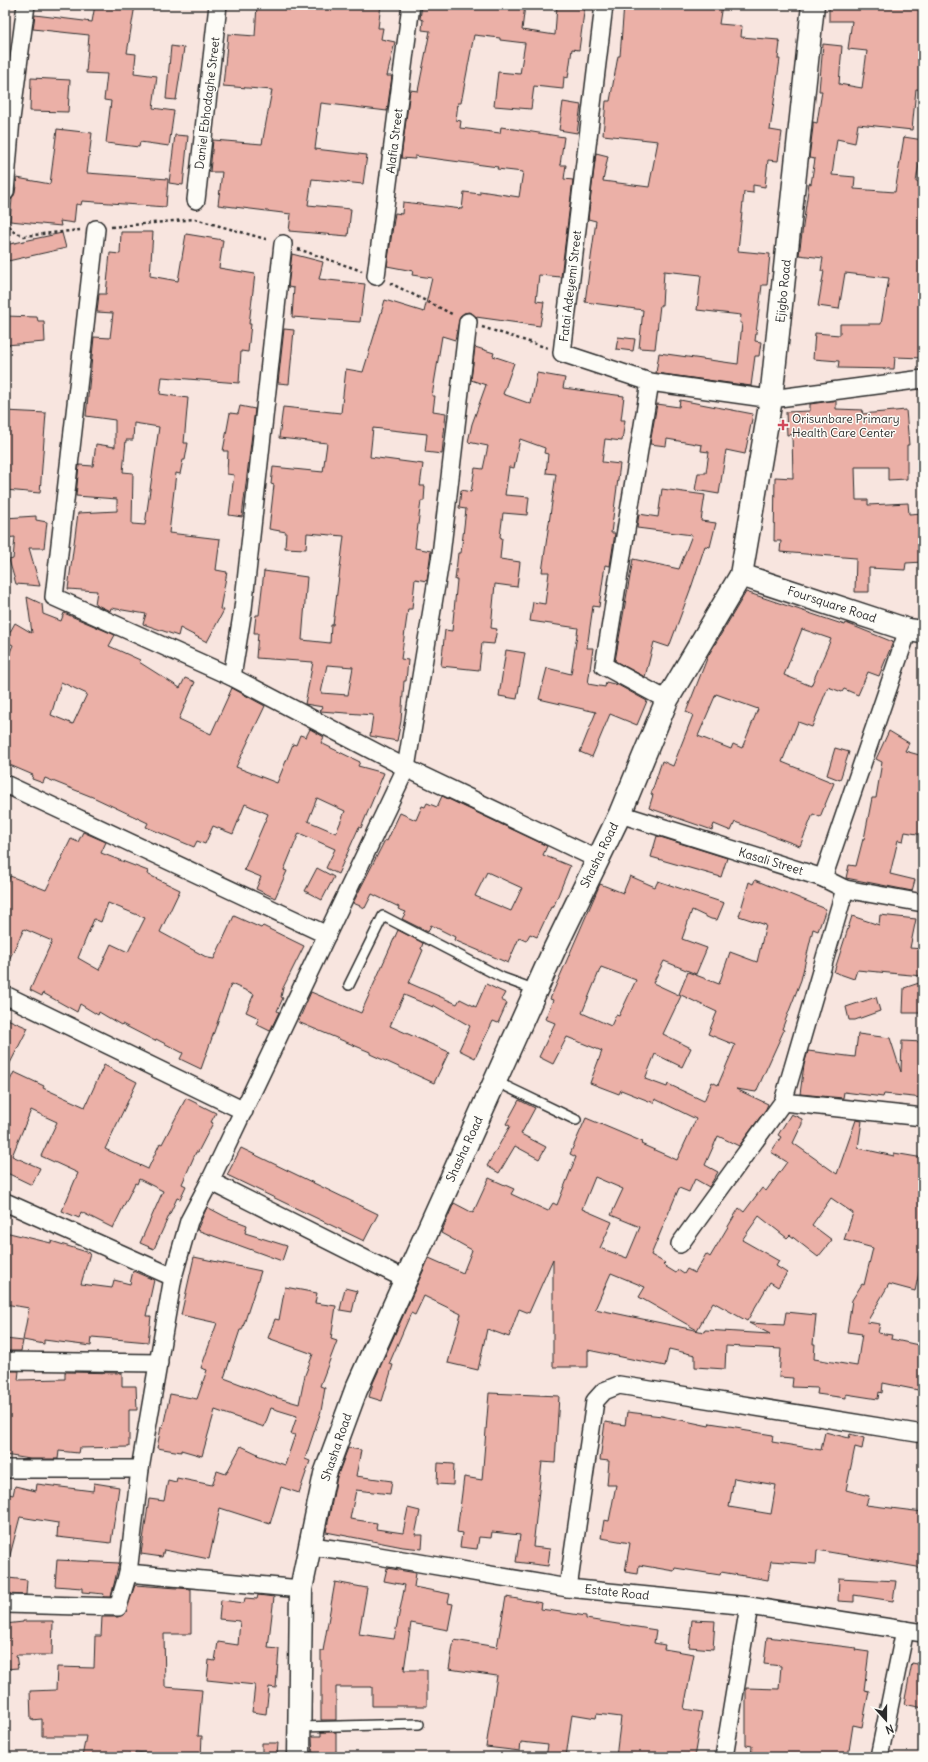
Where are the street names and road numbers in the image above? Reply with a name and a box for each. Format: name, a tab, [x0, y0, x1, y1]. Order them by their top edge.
street label: Daniel Ebhodaghe Street	[191, 36, 223, 170]
street label: Alafia Street	[383, 108, 405, 174]
street label: Fatai Adeyemi Street	[556, 229, 584, 343]
street label: Ejigbo Road	[772, 259, 794, 323]
street label: Foursquare Road	[786, 583, 878, 625]
street label: Shasha Road	[577, 820, 621, 890]
street label: Kasali Street	[737, 844, 805, 878]
street label: Shasha Road	[442, 1114, 486, 1184]
street label: Shasha Road	[317, 1411, 355, 1483]
street label: Estate Road	[584, 1581, 650, 1603]

